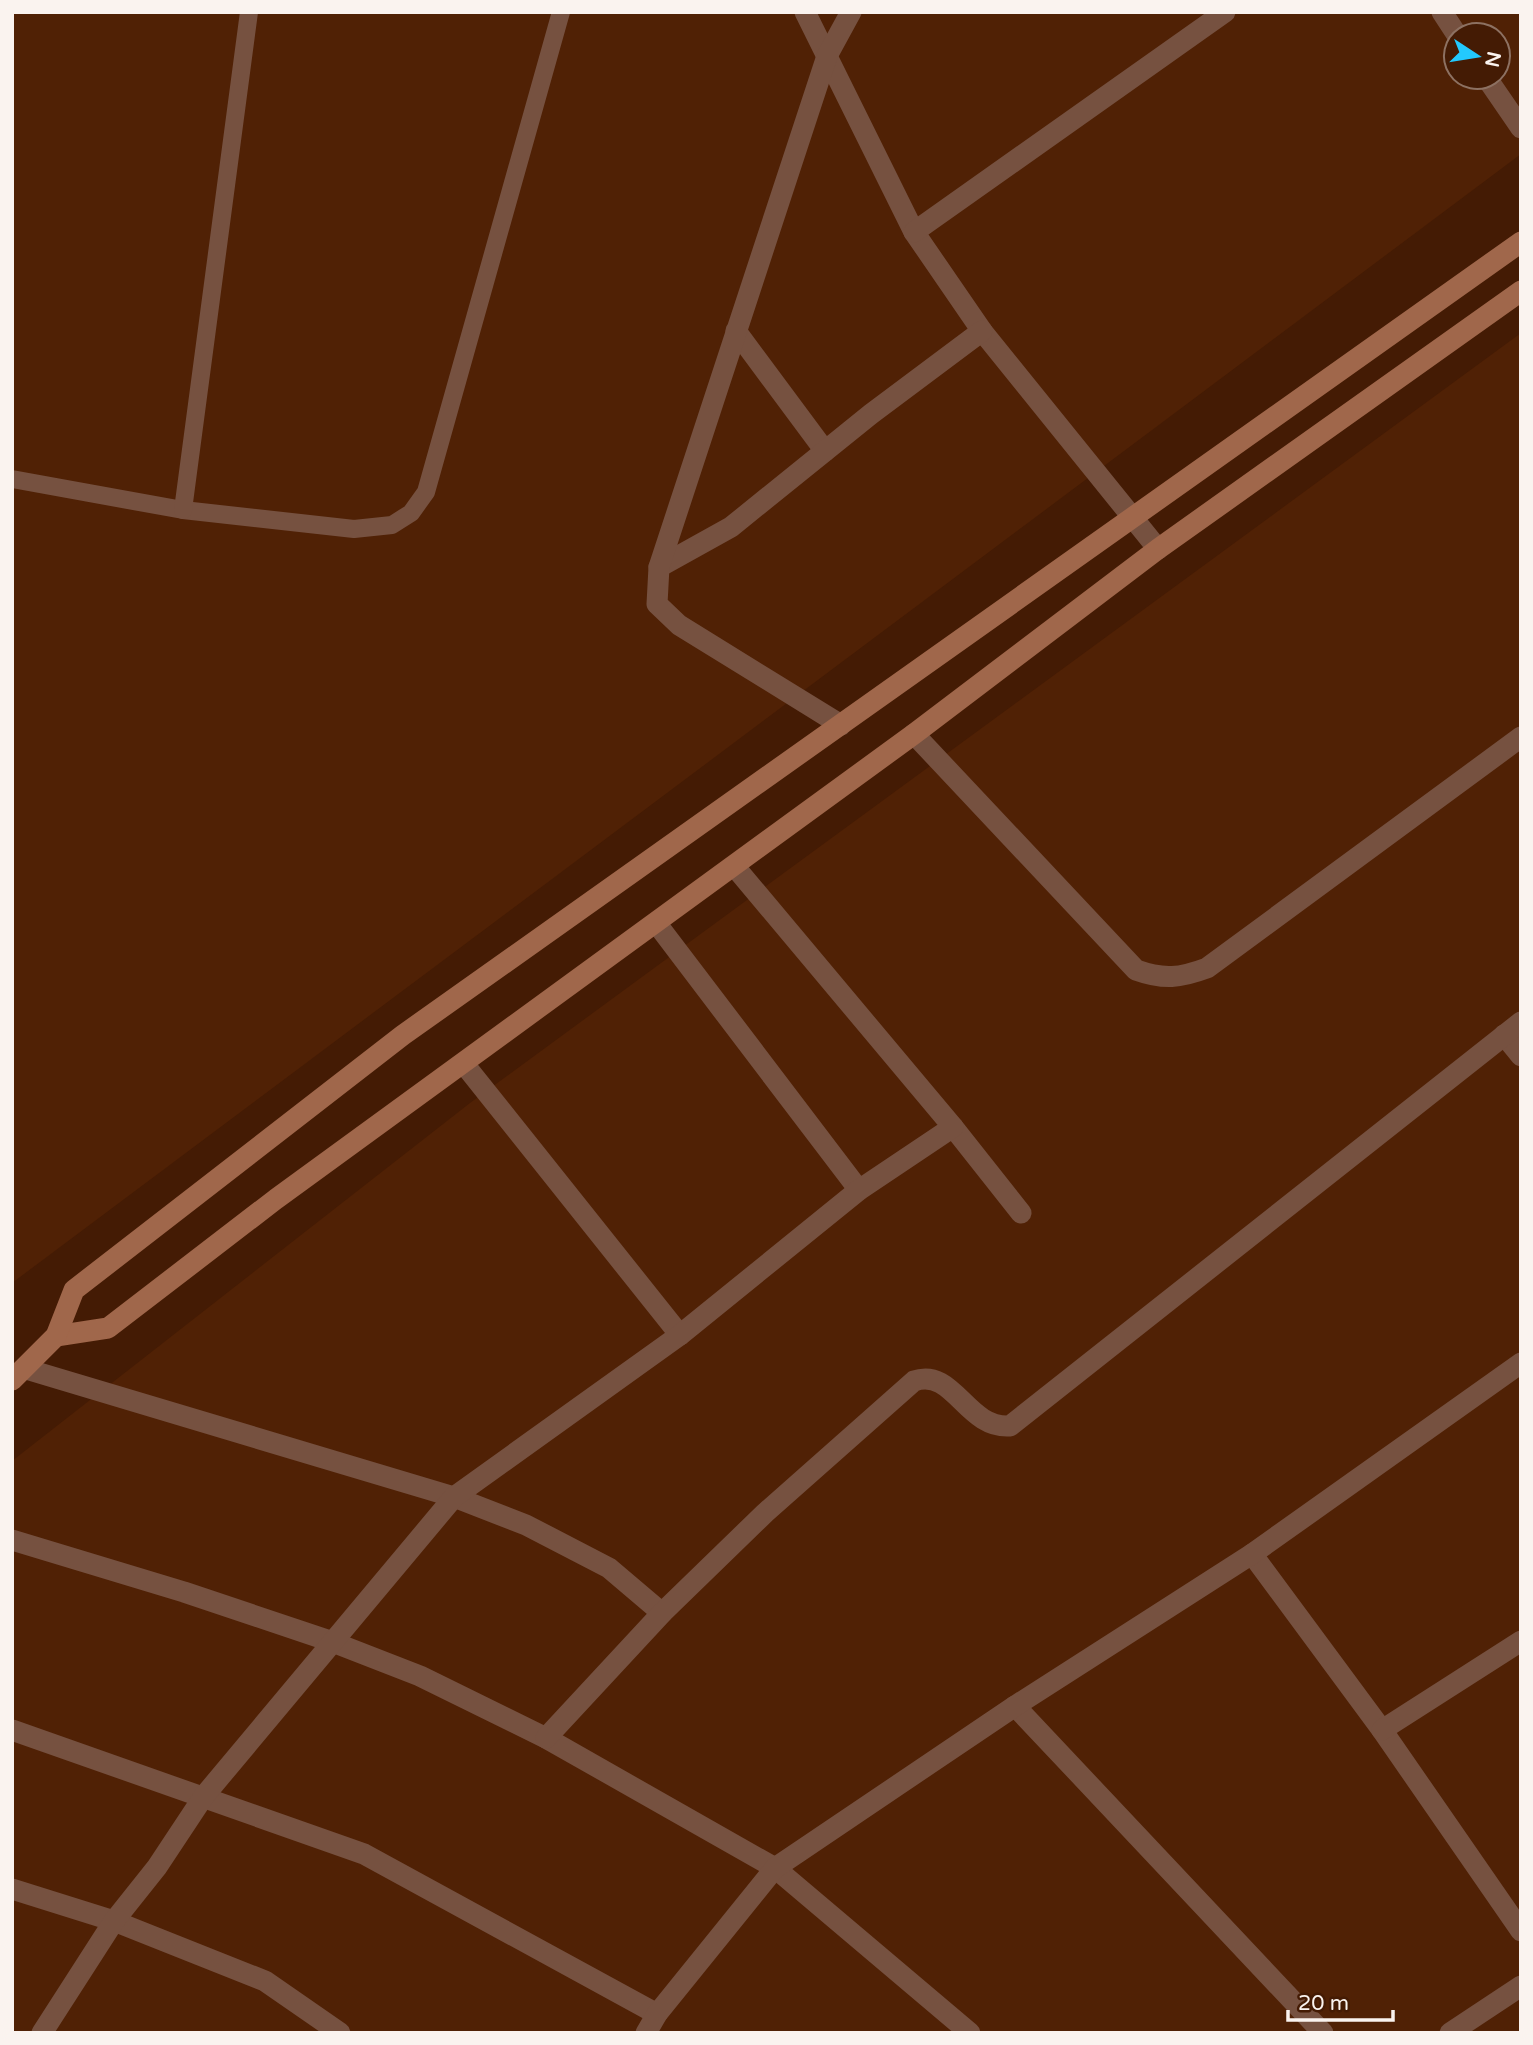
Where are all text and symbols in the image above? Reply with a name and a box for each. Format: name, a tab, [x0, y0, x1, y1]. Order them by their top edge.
north arrow	[1442, 21, 1512, 91]
text: N	[1480, 50, 1505, 69]
scale bar	[1288, 1979, 1393, 2023]
text: 20 m	[1298, 1991, 1349, 2016]

